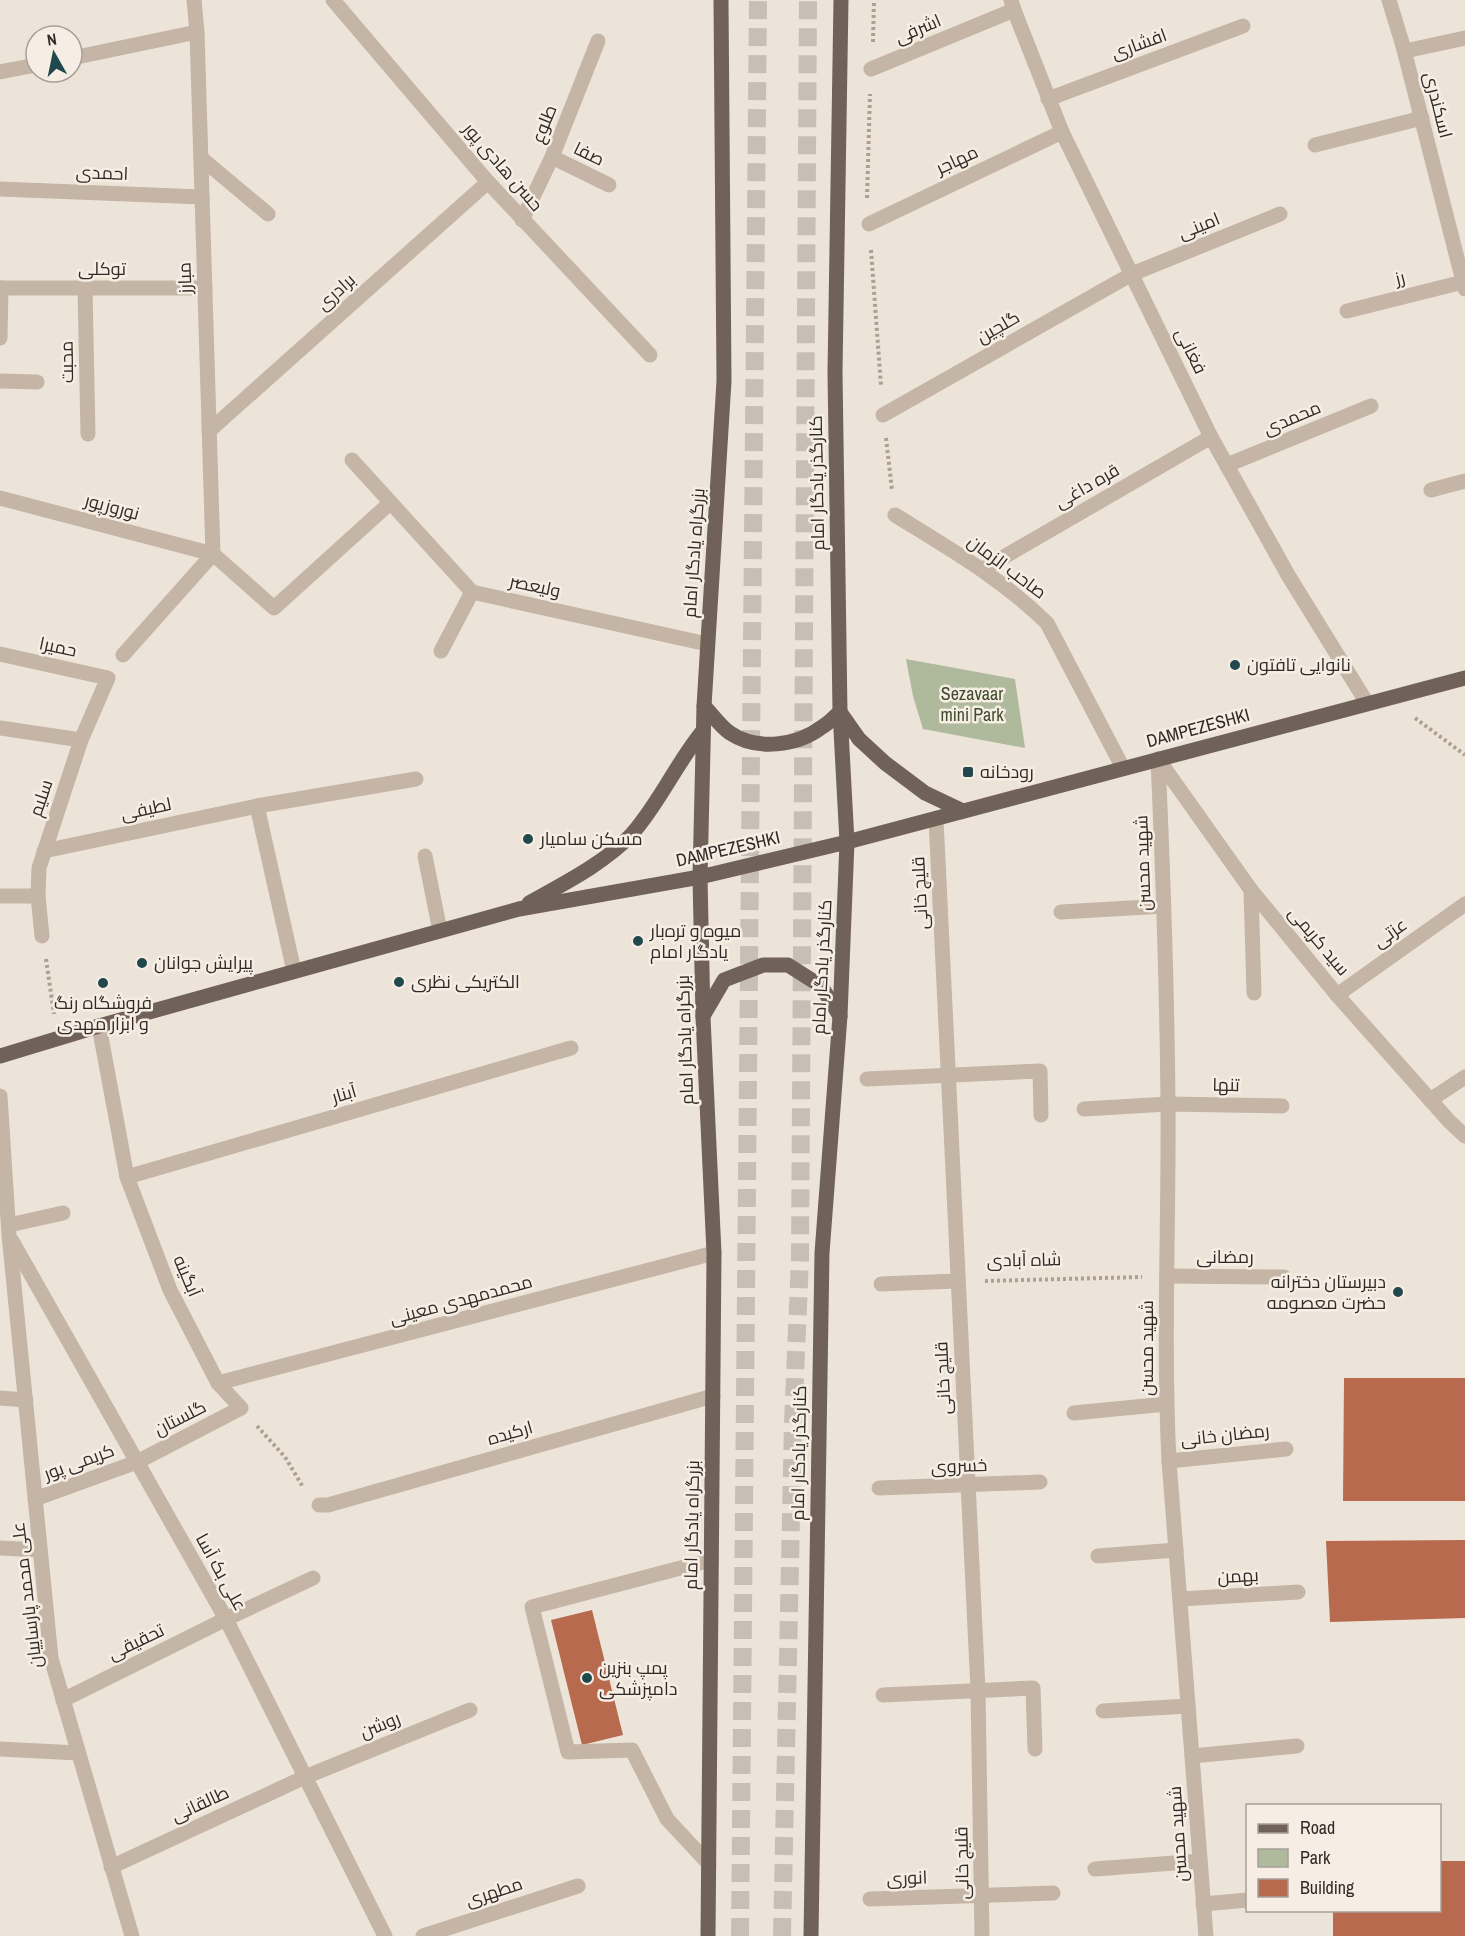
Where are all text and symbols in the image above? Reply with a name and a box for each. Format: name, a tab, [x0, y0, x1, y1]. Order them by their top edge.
street label: اشرفی	[891, 8, 945, 49]
street label: افشاری	[1108, 22, 1170, 65]
north arrow	[24, 24, 84, 84]
text: N	[45, 28, 58, 51]
street label: اسکندری	[1418, 69, 1459, 141]
street label: طلوع	[525, 101, 562, 147]
street label: حسن هادی پور	[457, 116, 549, 217]
street label: صفا	[570, 135, 609, 172]
street label: مهاجر	[931, 139, 982, 181]
street label: احمدی	[75, 159, 129, 186]
street label: امینی	[1174, 206, 1223, 245]
street label: توکلی	[78, 256, 126, 281]
street label: مبارز	[171, 262, 198, 295]
street label: رز	[1391, 264, 1407, 291]
street label: برادری	[311, 267, 361, 316]
street label: گلچین	[971, 304, 1024, 349]
street label: فغانی	[1170, 324, 1213, 378]
street label: محبت	[54, 341, 79, 383]
street label: محمدی	[1259, 394, 1324, 441]
street label: کنارگذر یادگار امام	[803, 415, 830, 551]
street label: قره داغی	[1050, 457, 1124, 514]
street label: نوروزپور	[81, 487, 142, 526]
street label: بزرگراه یادگار امام	[676, 487, 711, 619]
street label: صاحب الزمان	[963, 529, 1052, 605]
street label: ولیعصر	[506, 568, 563, 603]
street label: حمیرا	[37, 630, 79, 663]
place label: نانوایی تافتون	[1247, 652, 1351, 677]
marker: نانوایی تافتون	[1228, 658, 1242, 672]
park label: Sezavaar mini Park	[940, 681, 1004, 727]
street label: DAMPEZESHKI	[1144, 702, 1252, 753]
place label: رودخانه	[980, 759, 1034, 784]
marker: رودخانه	[961, 765, 975, 779]
street label: سلیم	[23, 776, 58, 820]
street label: لطیفی	[118, 791, 174, 826]
street label: شهید محسن	[1128, 815, 1157, 911]
street label: DAMPEZESHKI	[674, 824, 782, 873]
place label: مسکن سامیار	[539, 826, 643, 851]
marker: مسکن سامیار	[521, 832, 535, 846]
street label: قلیچ خانی	[905, 856, 934, 930]
street label: کنارگذر یادگار امام	[805, 899, 838, 1035]
street label: سید کریمی	[1283, 901, 1356, 981]
street label: عزتی	[1367, 912, 1412, 953]
place label: میوه و تره‌بار یادگار امام	[649, 918, 741, 964]
marker: میوه و تره‌بار یادگار امام	[631, 934, 645, 948]
place label: پیرایش جوانان	[154, 950, 253, 975]
marker: پیرایش جوانان	[135, 956, 149, 970]
place label: الکتریکی نظری	[411, 969, 520, 994]
marker: الکتریکی نظری	[392, 975, 406, 989]
street label: بزرگراه یادگار امام	[670, 975, 699, 1105]
marker: فروشگاه رنگ و ابزار مهدی	[96, 976, 110, 990]
place label: فروشگاه رنگ و ابزار مهدی	[54, 990, 152, 1036]
street label: تنها	[1212, 1072, 1240, 1097]
street label: آبنار	[327, 1078, 359, 1109]
street label: رمضانی	[1196, 1244, 1254, 1269]
street label: شاه آبادی	[986, 1246, 1062, 1273]
street label: آبگینه	[167, 1251, 208, 1301]
street label: محمدمهدی معینی	[387, 1268, 535, 1331]
place label: دبیرستان دخترانه حضرت معصومه	[1267, 1269, 1386, 1315]
marker: دبیرستان دخترانه حضرت معصومه	[1391, 1285, 1405, 1299]
street label: شهید محسن	[1134, 1300, 1159, 1396]
street label: قلیچ خانی	[928, 1341, 957, 1415]
street label: کنارگذر یادگار امام	[785, 1385, 812, 1521]
street label: گلستان	[149, 1394, 210, 1441]
street label: ارکیده	[484, 1414, 536, 1451]
street label: رمضان خانی	[1179, 1417, 1271, 1452]
street label: کریمی پور	[39, 1437, 118, 1486]
street label: خسروی	[930, 1452, 988, 1479]
street label: بزرگراه یادگار امام	[678, 1460, 705, 1590]
street label: علی محمد پارساییان	[5, 1521, 48, 1670]
street label: علی بک آسا	[190, 1529, 253, 1615]
street label: بهمن	[1217, 1562, 1259, 1589]
street label: تحقیقی	[103, 1617, 168, 1666]
place label: پمپ بنزین دامپزشکی	[599, 1655, 677, 1701]
marker: پمپ بنزین دامپزشکی	[580, 1671, 594, 1685]
street label: روشن	[356, 1705, 404, 1744]
street label: طالقانی	[167, 1779, 233, 1828]
street label: شهید محسن	[1162, 1785, 1193, 1883]
legend	[1246, 1804, 1441, 1912]
text: Road	[1300, 1815, 1335, 1840]
street label: قلیچ خانی	[948, 1826, 975, 1900]
text: Park	[1300, 1845, 1331, 1870]
street label: انوری	[886, 1864, 928, 1891]
street label: مطهری	[462, 1871, 526, 1912]
text: Building	[1300, 1875, 1355, 1900]

